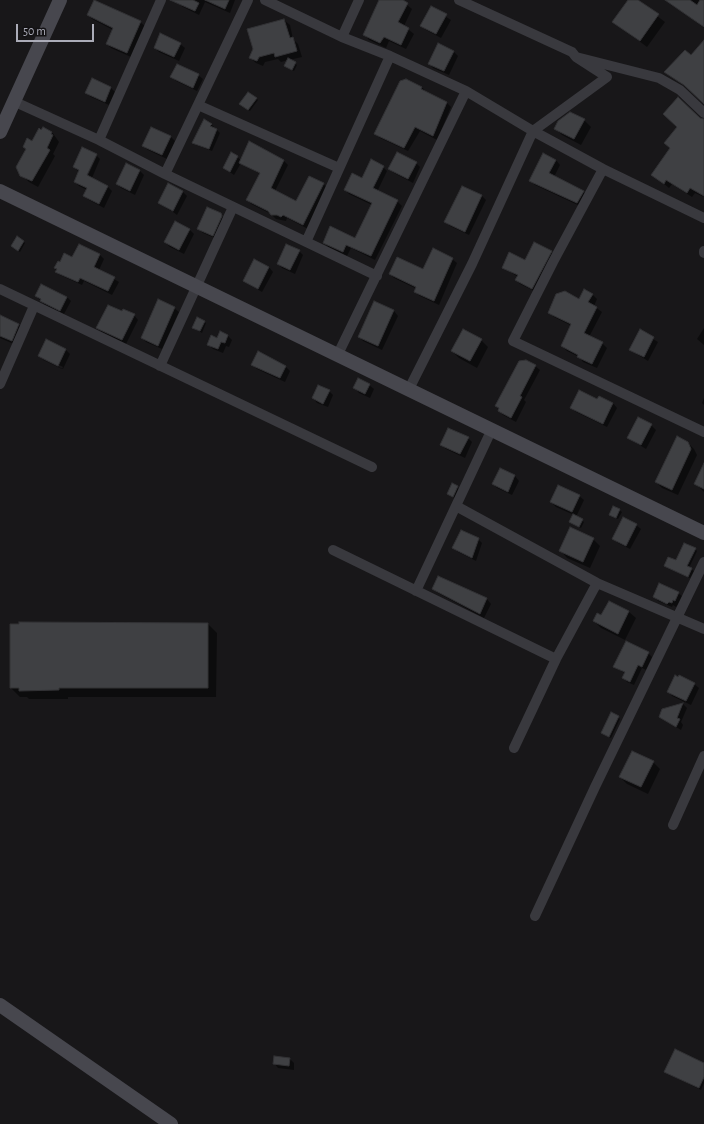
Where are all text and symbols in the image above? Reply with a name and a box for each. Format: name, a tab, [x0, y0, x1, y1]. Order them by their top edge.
scale bar	[18, 16, 96, 42]
text: 50 m	[23, 25, 46, 37]

